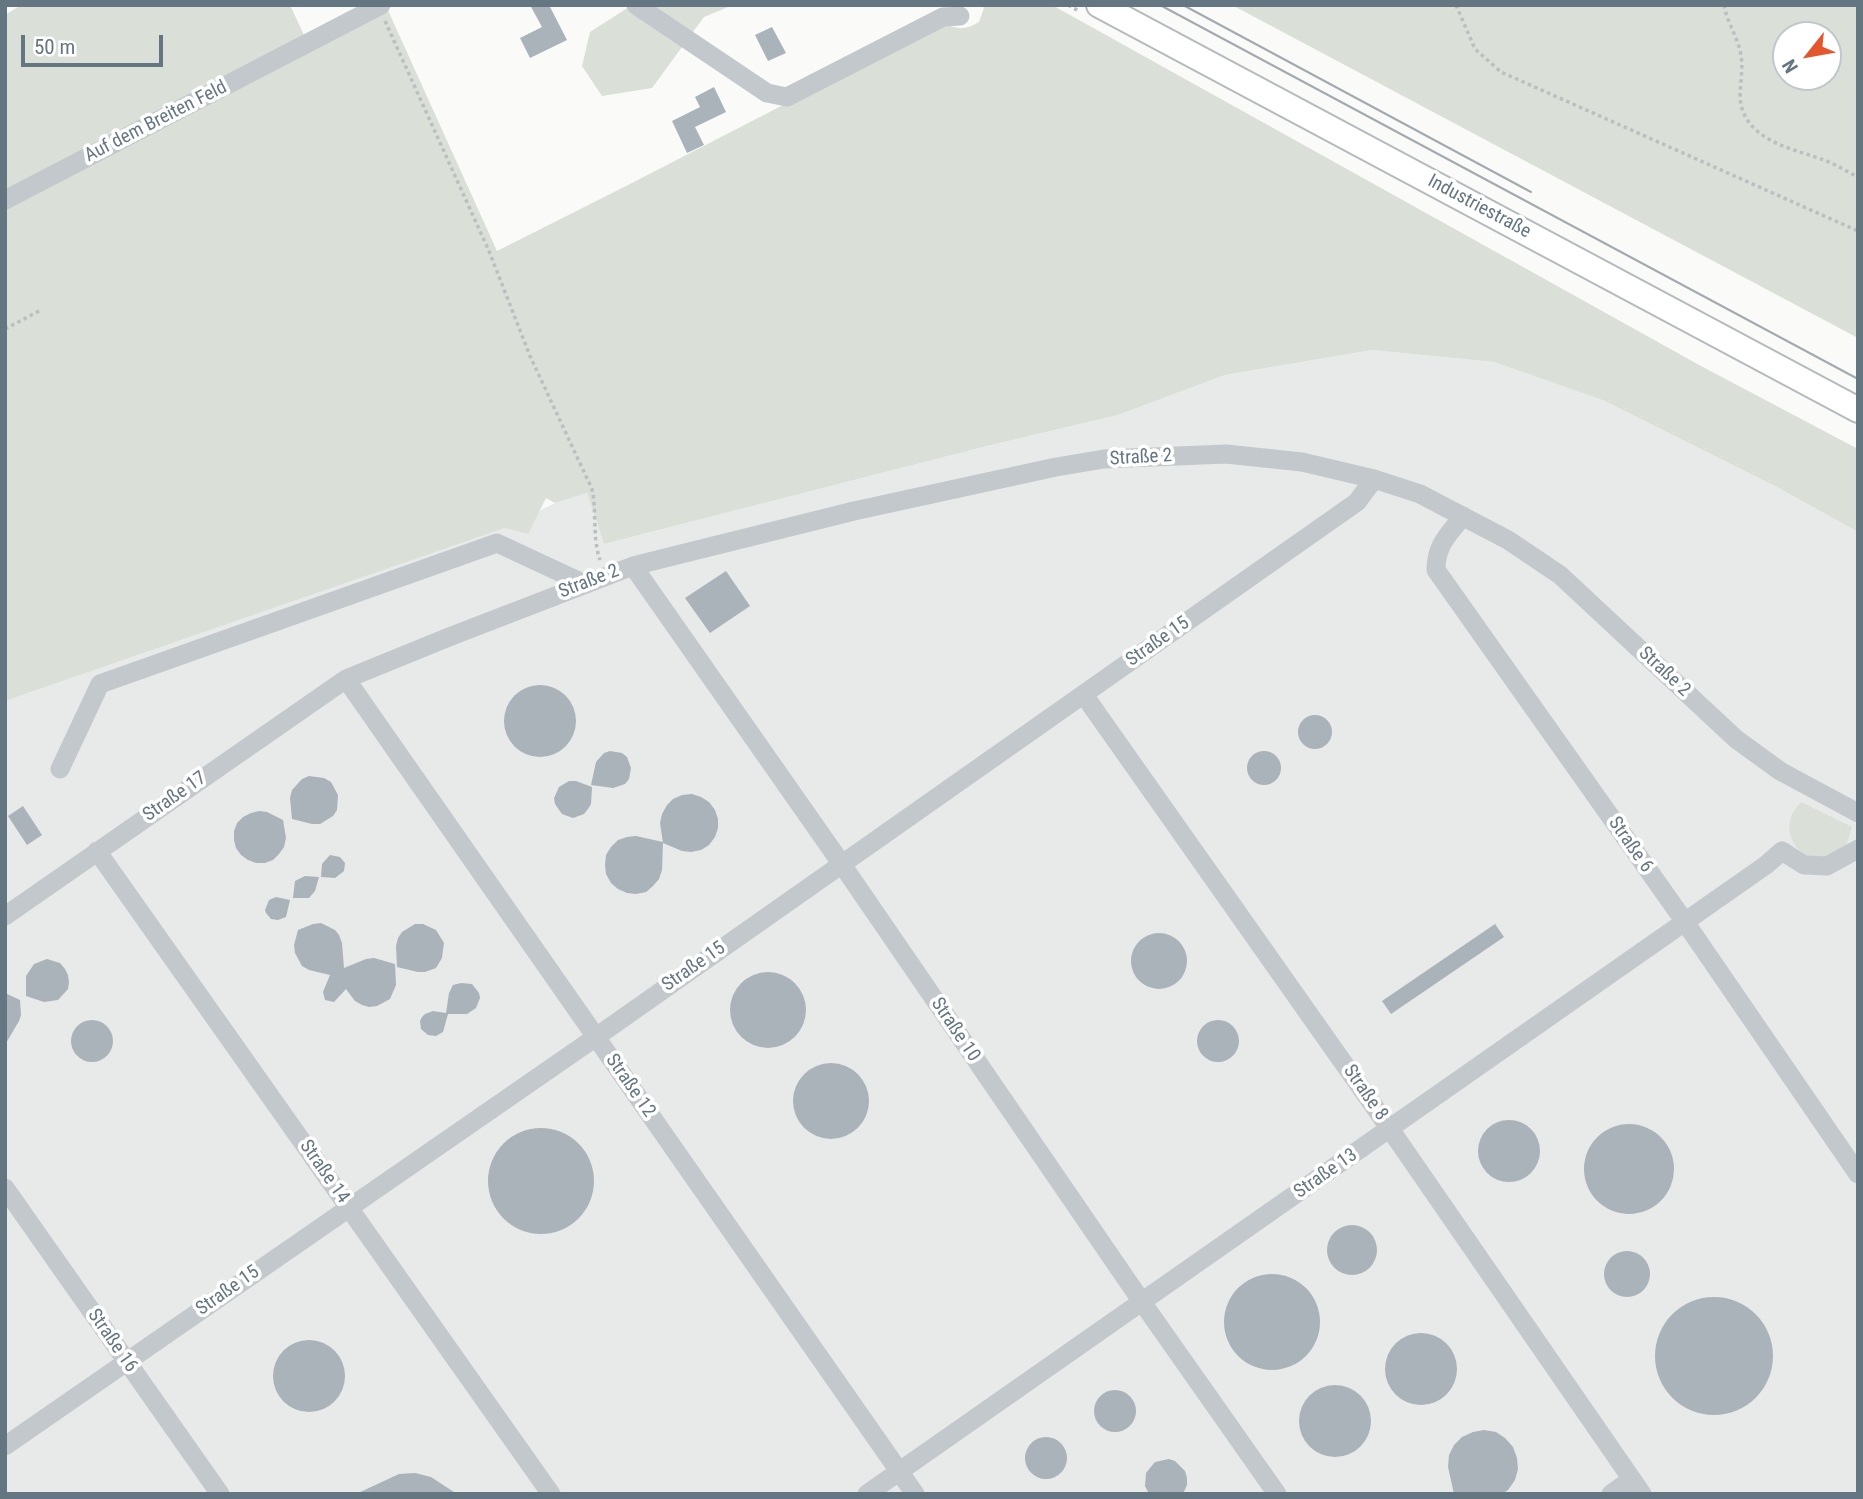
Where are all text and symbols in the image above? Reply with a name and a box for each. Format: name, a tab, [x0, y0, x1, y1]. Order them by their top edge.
scale bar	[24, 21, 166, 65]
north arrow	[1772, 21, 1842, 91]
text: 50 m	[34, 35, 75, 59]
text: N	[1777, 55, 1803, 77]
street label: Auf dem Breiten Feld	[81, 76, 231, 168]
street label: Industriestraße	[1424, 170, 1534, 244]
street label: Straße 2	[1109, 445, 1173, 471]
street label: Straße 2	[556, 560, 622, 604]
street label: Straße 15	[1122, 612, 1194, 672]
street label: Straße 2	[1633, 642, 1695, 702]
street label: Straße 17	[139, 767, 211, 827]
street label: Straße 6	[1603, 813, 1657, 877]
street label: Straße 15	[658, 937, 730, 997]
street label: Straße 10	[925, 994, 985, 1066]
street label: Straße 12	[600, 1050, 660, 1122]
street label: Straße 8	[1338, 1061, 1392, 1125]
street label: Straße 14	[294, 1136, 354, 1208]
street label: Straße 13	[1290, 1144, 1362, 1204]
street label: Straße 15	[192, 1261, 264, 1321]
street label: Straße 16	[82, 1305, 142, 1377]

